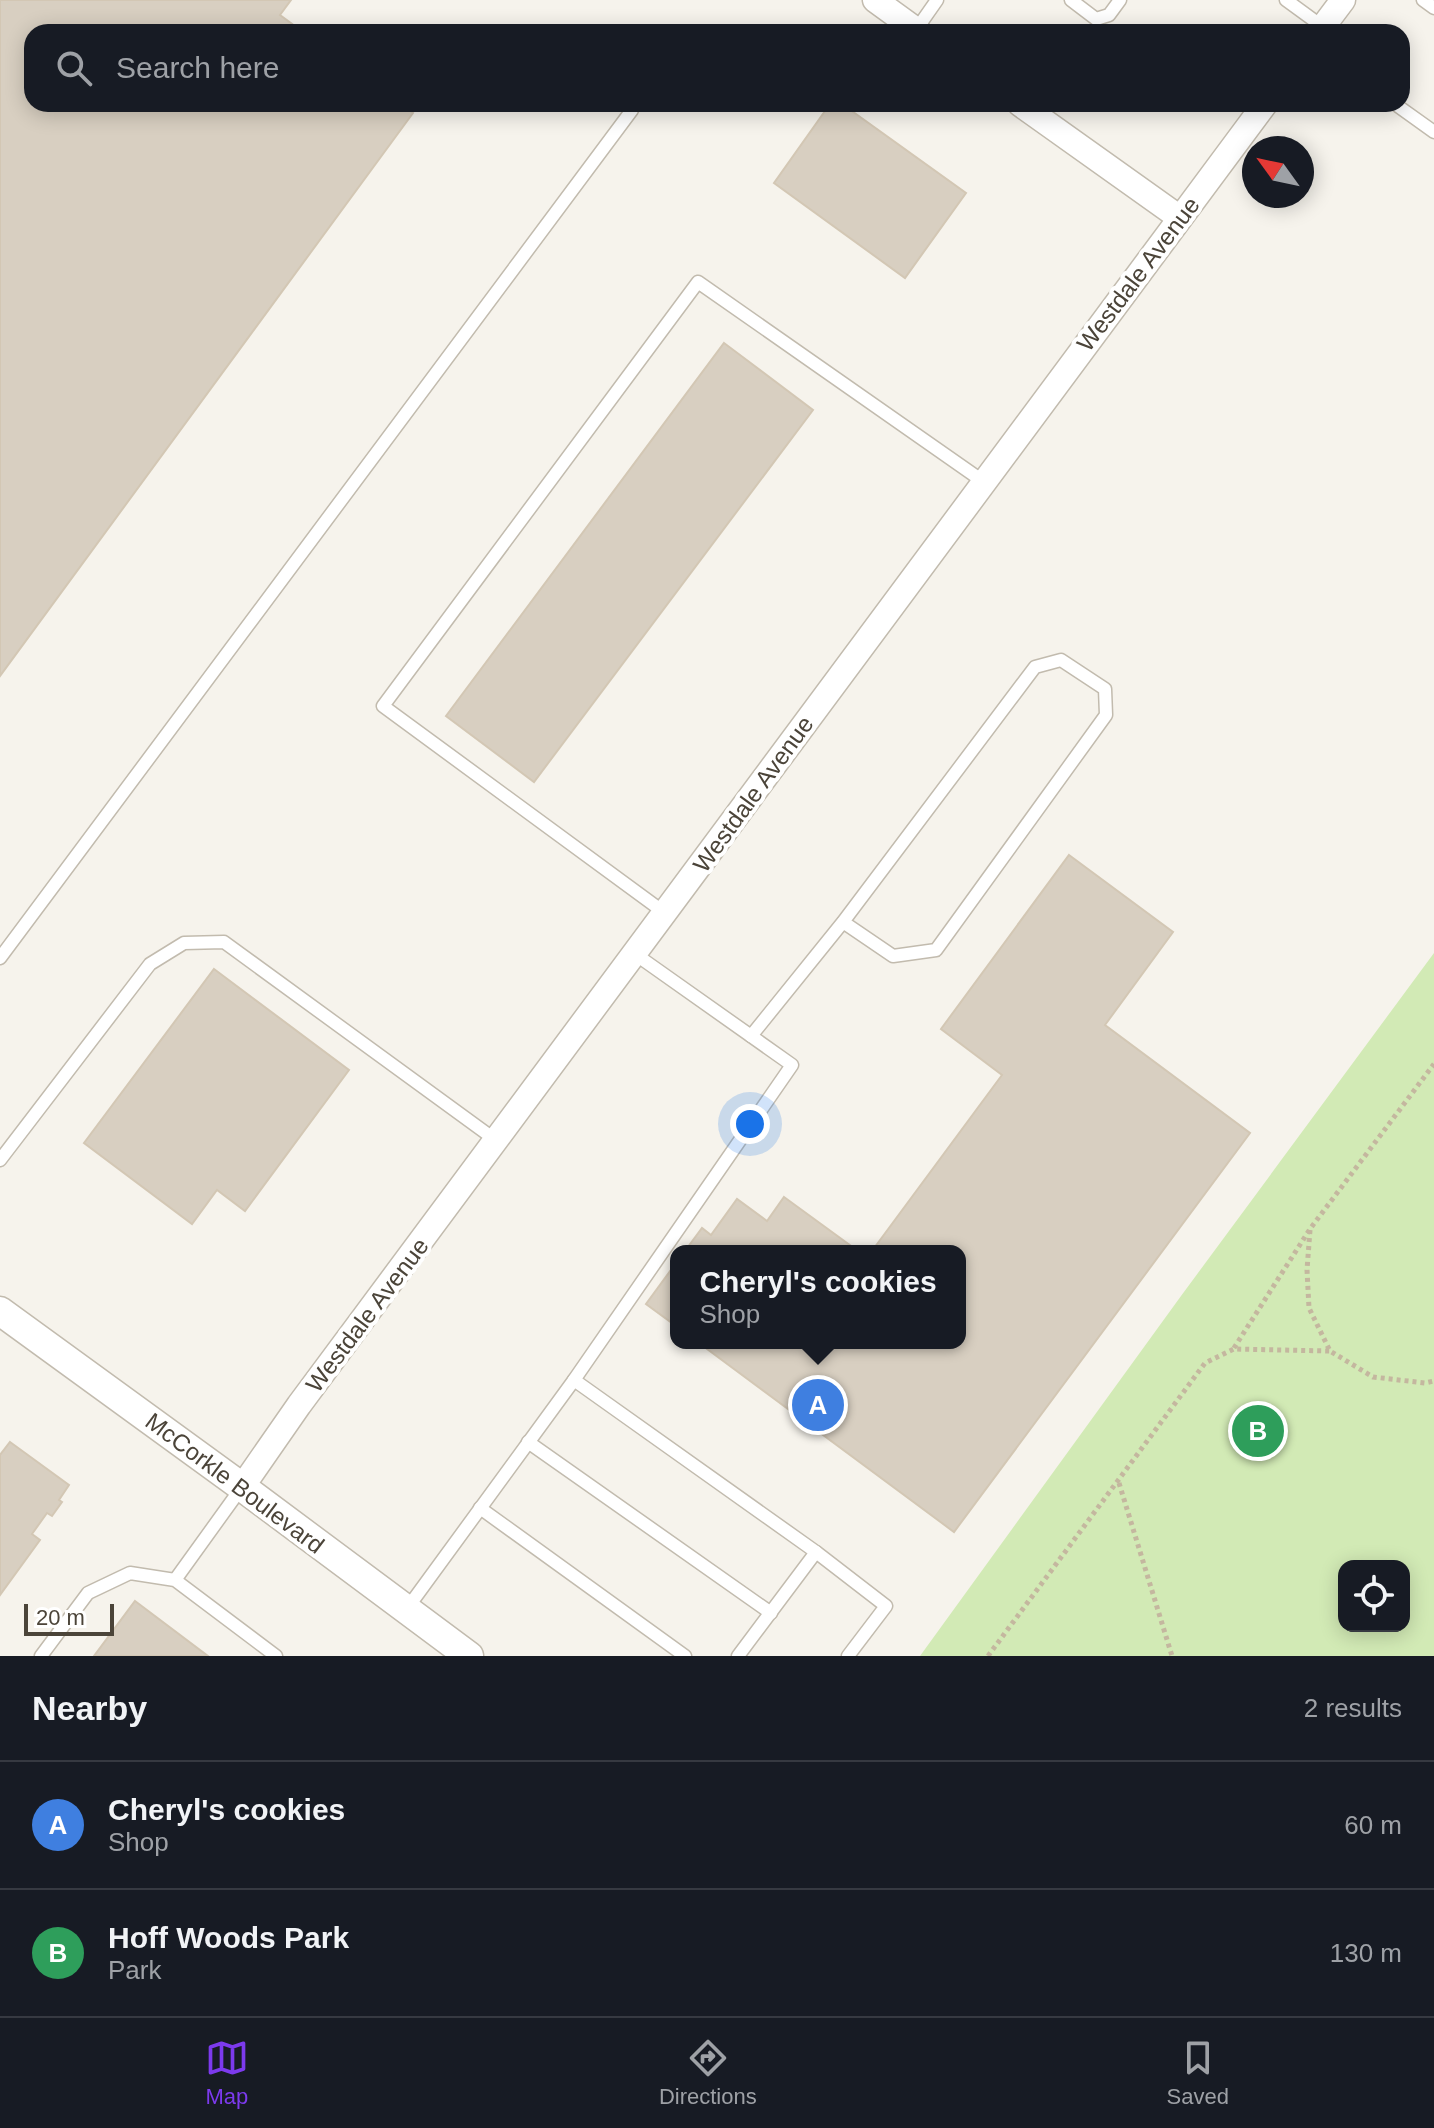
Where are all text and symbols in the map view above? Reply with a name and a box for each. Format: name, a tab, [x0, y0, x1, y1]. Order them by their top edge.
search box	[24, 24, 1410, 112]
icon: search	[52, 46, 96, 90]
text: Search here	[116, 51, 279, 84]
north arrow	[1242, 136, 1314, 208]
street label: Westdale Avenue	[1071, 192, 1205, 356]
street label: Westdale Avenue	[687, 711, 819, 877]
your location	[730, 1104, 770, 1144]
street label: Westdale Avenue	[300, 1233, 434, 1397]
popup	[670, 1245, 966, 1349]
text: Cheryl's cookies	[699, 1265, 937, 1298]
text: Shop	[699, 1299, 760, 1329]
pin: A	[792, 1375, 844, 1435]
pin: B	[1232, 1401, 1284, 1461]
street label: McCorkle Boulevard	[141, 1407, 329, 1559]
map controls	[1338, 1560, 1410, 1632]
button: locate	[1338, 1560, 1410, 1632]
scale bar	[24, 1600, 114, 1636]
text: 20 m	[36, 1605, 85, 1630]
text: Nearby	[32, 1689, 147, 1727]
text: 2 results	[1304, 1693, 1402, 1723]
text: Cheryl's cookies	[108, 1793, 345, 1826]
text: A	[49, 1810, 67, 1840]
text: 60 m	[1344, 1810, 1402, 1840]
text: Shop	[108, 1827, 169, 1857]
text: Hoff Woods Park	[108, 1921, 349, 1954]
text: B	[49, 1938, 67, 1968]
text: 130 m	[1330, 1938, 1402, 1968]
text: Park	[108, 1955, 161, 1985]
tab: Map	[205, 2036, 249, 2110]
tab: Directions	[659, 2036, 757, 2110]
tab: Saved	[1167, 2036, 1229, 2110]

